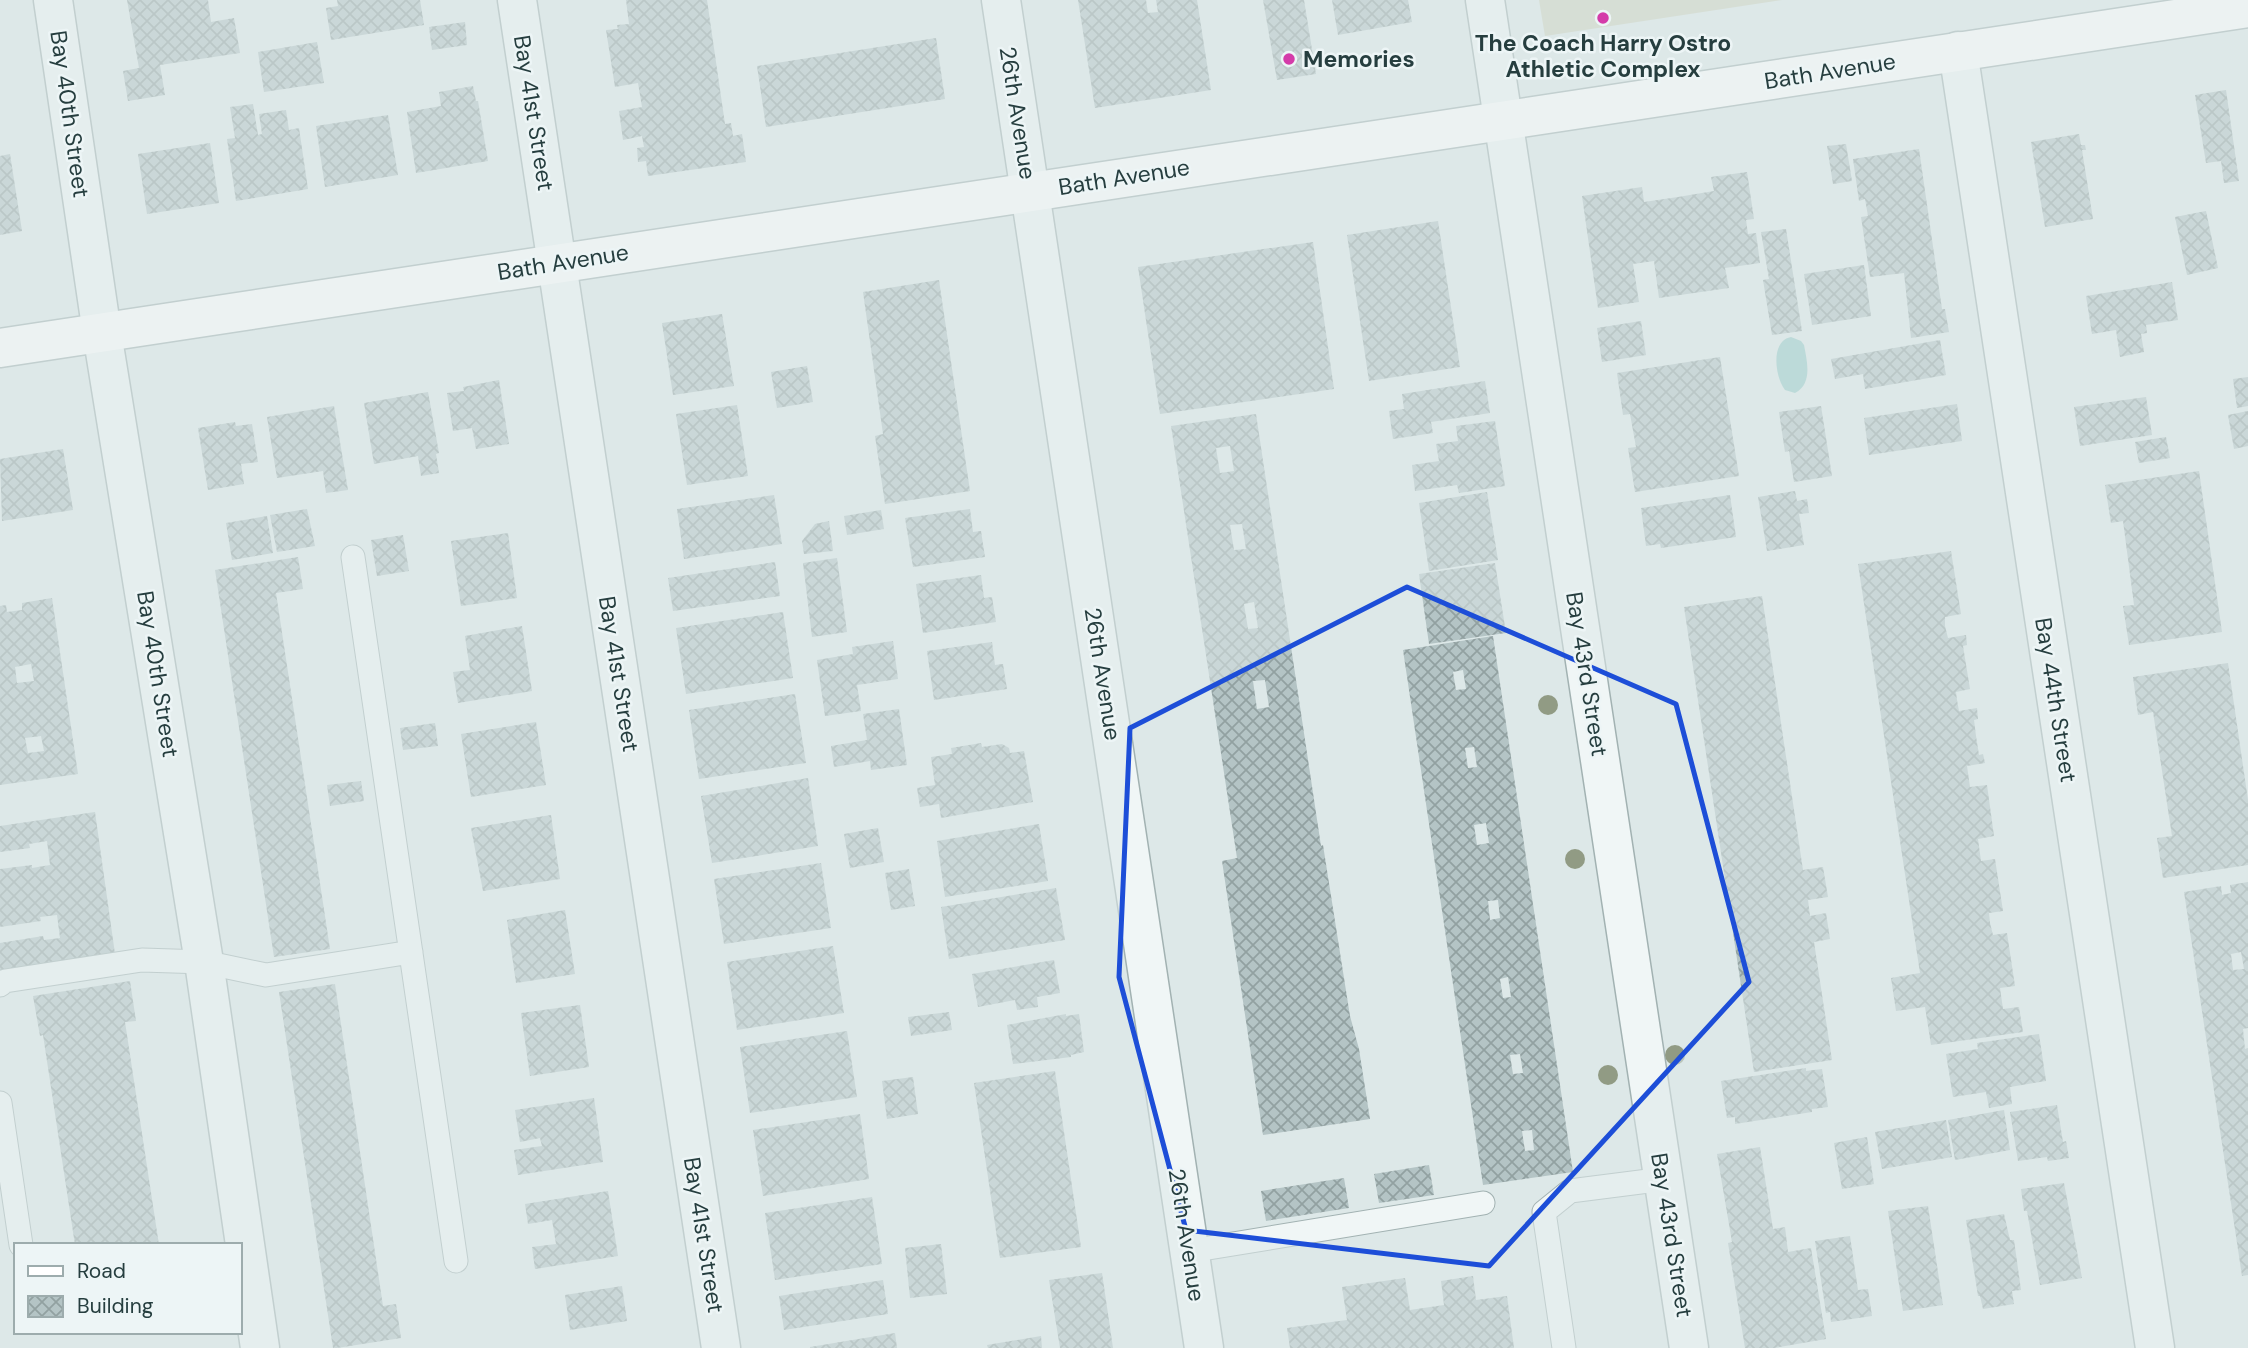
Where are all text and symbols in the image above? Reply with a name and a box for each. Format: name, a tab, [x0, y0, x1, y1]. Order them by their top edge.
marker: The Coach Harry Ostro Athletic Complex	[1595, 10, 1611, 26]
place label: The Coach Harry Ostro Athletic Complex	[1475, 28, 1731, 84]
street label: Bay 40th Street	[43, 29, 97, 199]
street label: Bay 41st Street	[507, 33, 561, 193]
street label: 26th Avenue	[993, 44, 1043, 182]
place label: Memories	[1303, 44, 1415, 74]
street label: Bath Avenue	[1762, 46, 1898, 96]
marker: Memories	[1281, 51, 1297, 67]
street label: Bath Avenue	[1056, 152, 1192, 202]
street label: Bath Avenue	[495, 237, 631, 287]
street label: Bay 40th Street	[130, 589, 186, 759]
street label: Bay 43rd Street	[1559, 590, 1615, 758]
street label: Bay 41st Street	[592, 594, 646, 754]
street label: 26th Avenue	[1078, 605, 1128, 743]
street label: Bay 44th Street	[2028, 615, 2084, 785]
street label: Bay 43rd Street	[1644, 1151, 1700, 1319]
street label: Bay 41st Street	[677, 1155, 731, 1315]
street label: 26th Avenue	[1162, 1166, 1212, 1304]
legend	[14, 1243, 242, 1334]
text: Road	[77, 1257, 126, 1285]
text: Building	[77, 1292, 154, 1320]

